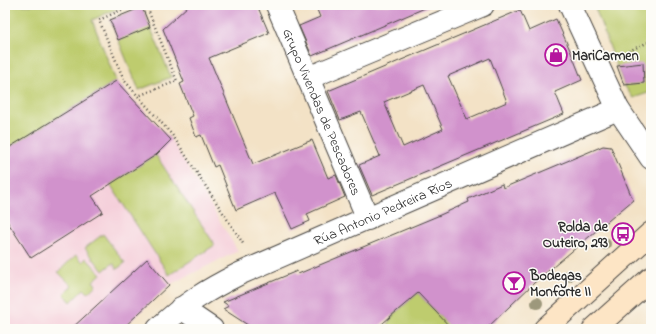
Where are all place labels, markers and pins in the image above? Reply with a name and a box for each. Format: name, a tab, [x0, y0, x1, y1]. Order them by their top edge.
shop icon: MariCarmen	[543, 42, 569, 68]
place label: MariCarmen	[572, 46, 639, 67]
place label: Rolda de Outeiro, 293	[543, 217, 609, 254]
bus stop icon: Rolda de Outeiro, 293	[610, 221, 636, 247]
place label: Bodegas Monforte II	[529, 266, 591, 303]
bar icon: Bodegas Monforte II	[501, 270, 527, 296]

